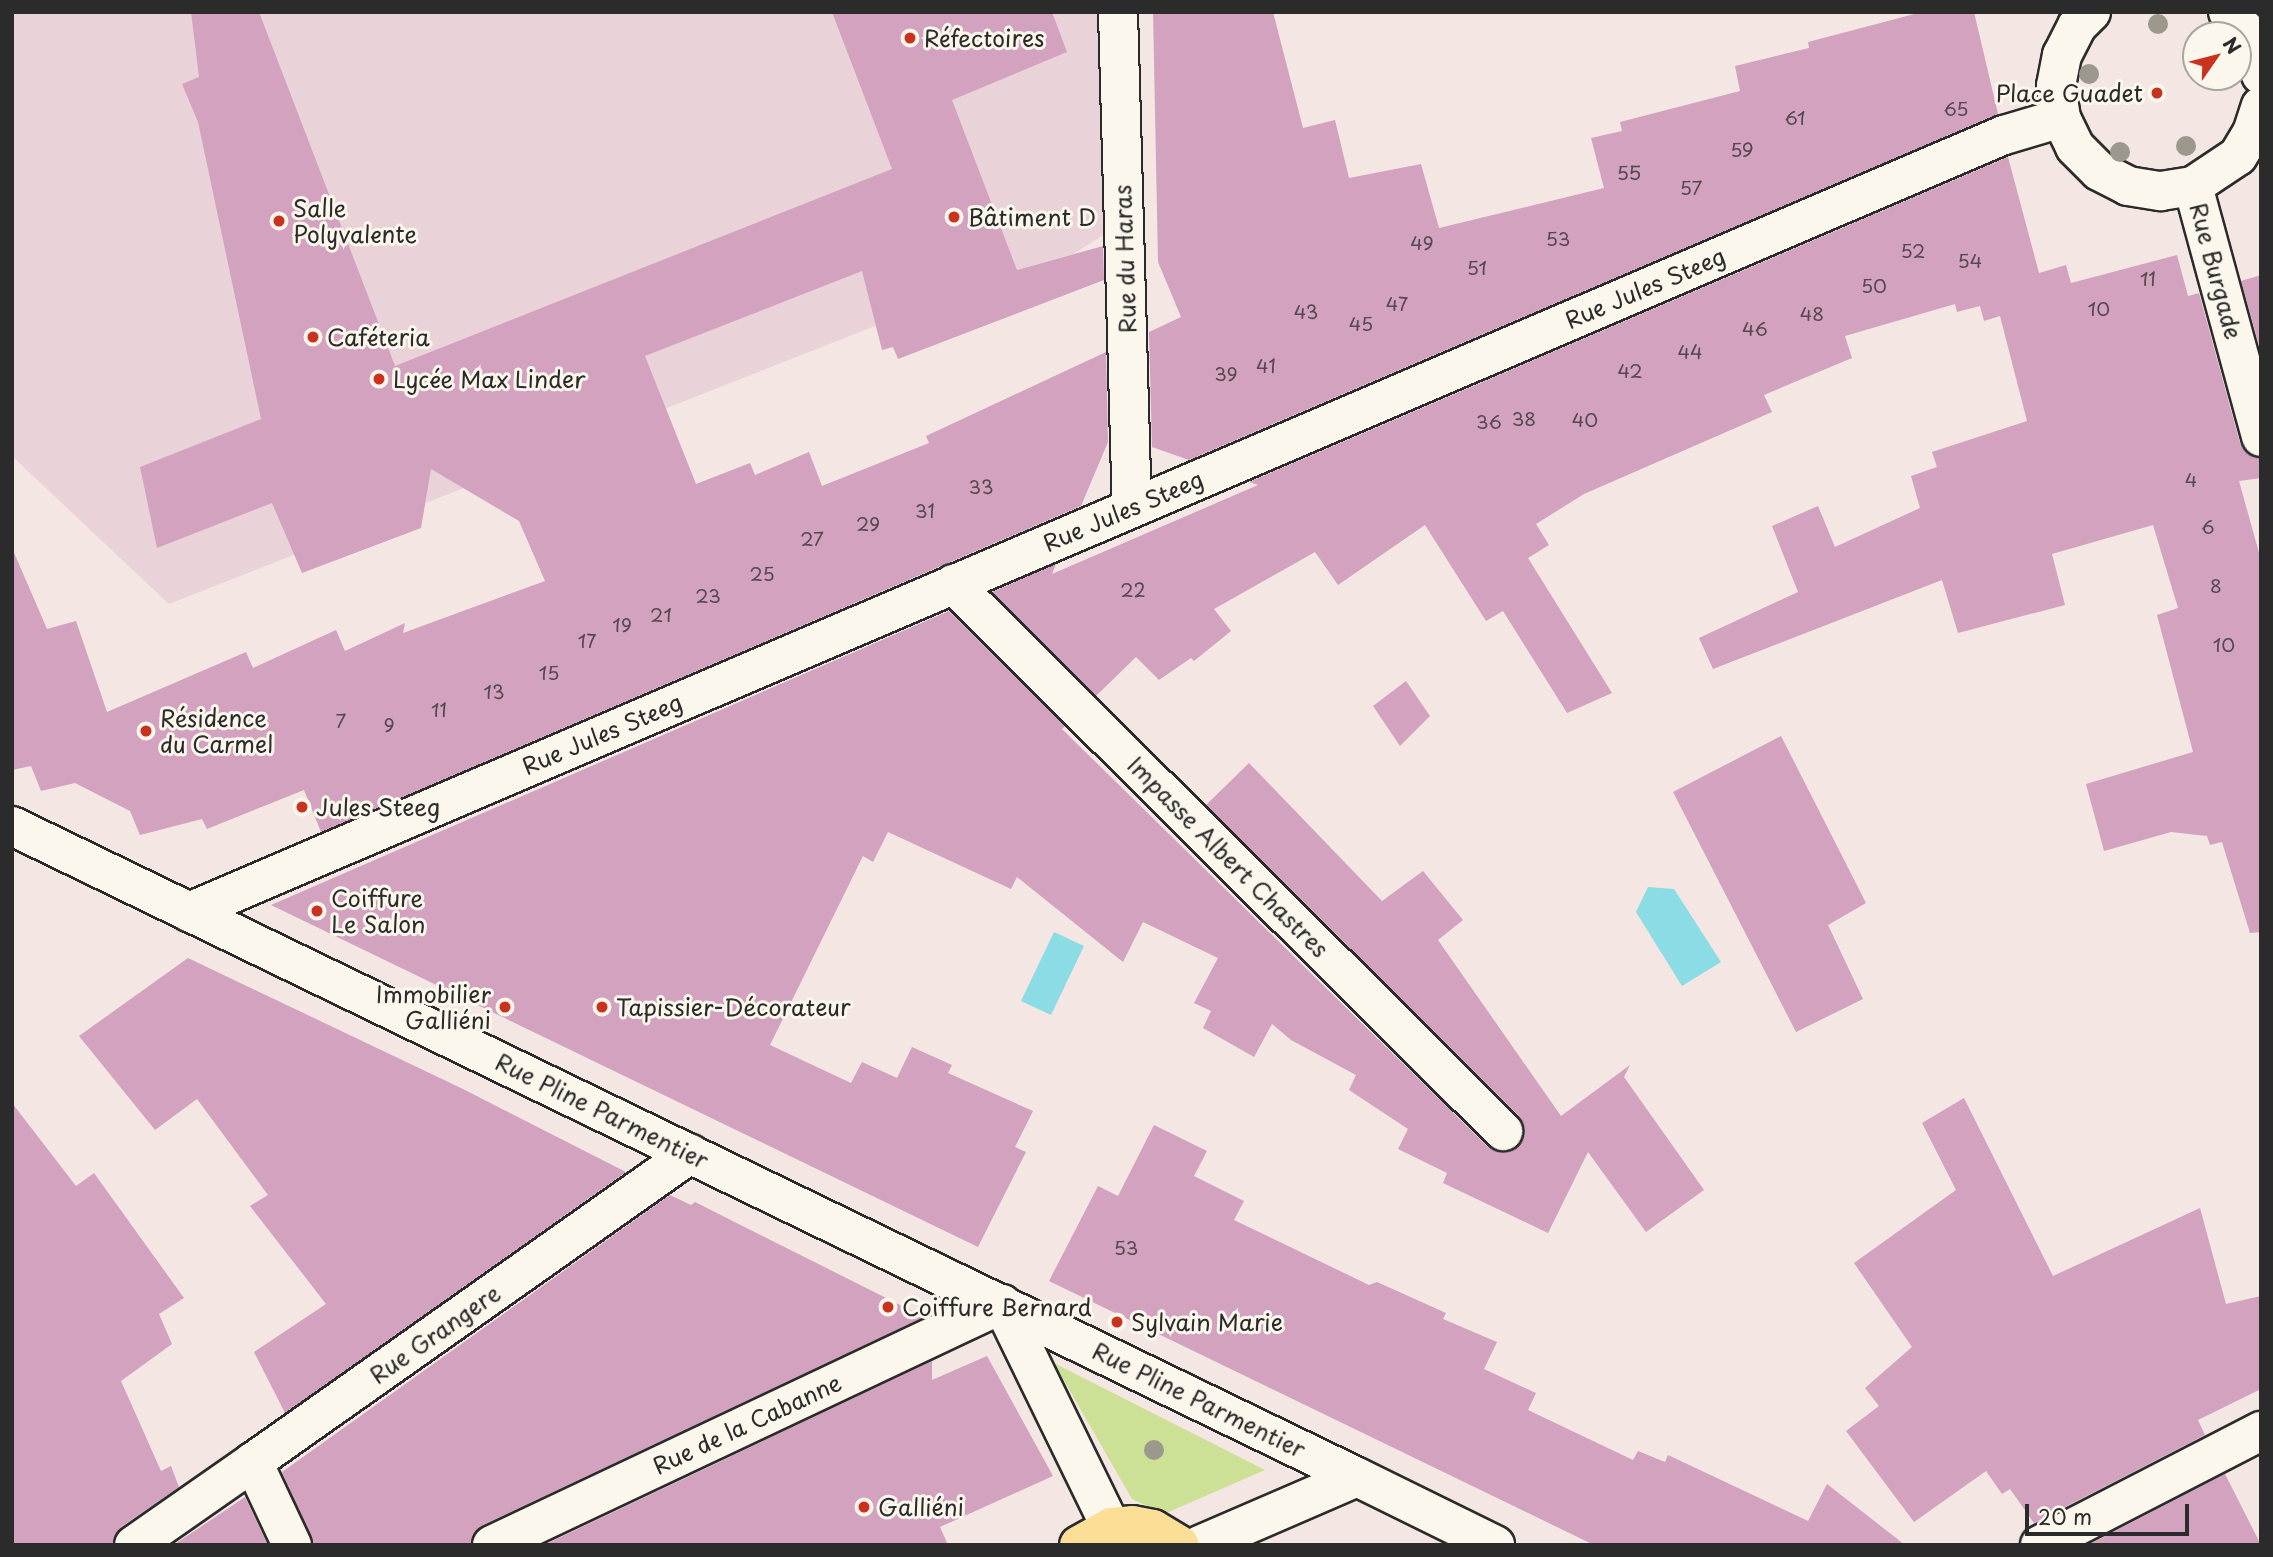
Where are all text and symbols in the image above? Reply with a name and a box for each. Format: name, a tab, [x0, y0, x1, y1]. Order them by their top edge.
north arrow	[2182, 21, 2252, 91]
place label: Réfectoires	[924, 24, 1045, 52]
marker: Réfectoires	[902, 30, 918, 46]
text: N	[2217, 31, 2248, 59]
place label: Place Guadet	[1995, 79, 2143, 107]
marker: Place Guadet	[2149, 85, 2165, 101]
house number: 65	[1943, 98, 1969, 120]
house number: 61	[1784, 107, 1806, 129]
house number: 59	[1730, 139, 1754, 161]
house number: 55	[1617, 162, 1641, 184]
house number: 57	[1680, 177, 1702, 199]
street label: Rue du Haras	[1109, 183, 1141, 335]
place label: Salle Polyvalente	[293, 194, 417, 248]
street label: Rue Burgade	[2184, 199, 2248, 343]
place label: Bâtiment D	[968, 203, 1096, 231]
marker: Bâtiment D	[946, 209, 962, 225]
marker: Salle Polyvalente	[271, 213, 287, 229]
house number: 53	[1546, 228, 1570, 250]
house number: 49	[1410, 232, 1434, 254]
house number: 52	[1900, 240, 1926, 262]
street label: Rue Jules Steeg	[1559, 241, 1731, 335]
house number: 54	[1958, 250, 1982, 272]
house number: 51	[1467, 257, 1487, 279]
house number: 11	[2140, 268, 2156, 290]
house number: 50	[1861, 275, 1887, 297]
house number: 47	[1386, 293, 1408, 315]
house number: 10	[2088, 298, 2110, 320]
house number: 43	[1294, 301, 1318, 323]
house number: 48	[1800, 303, 1824, 325]
house number: 45	[1349, 313, 1373, 335]
house number: 46	[1742, 318, 1768, 340]
place label: Caféteria	[327, 323, 430, 351]
marker: Caféteria	[305, 329, 321, 345]
house number: 44	[1677, 341, 1703, 363]
house number: 41	[1256, 355, 1276, 377]
house number: 42	[1617, 360, 1643, 382]
house number: 39	[1214, 363, 1238, 385]
place label: Lycée Max Linder	[393, 365, 588, 393]
marker: Lycée Max Linder	[371, 371, 387, 387]
house number: 38	[1512, 408, 1536, 430]
house number: 40	[1572, 409, 1598, 431]
house number: 36	[1476, 411, 1502, 433]
street label: Rue Jules Steeg	[1037, 464, 1209, 558]
house number: 4	[2185, 469, 2197, 491]
house number: 33	[969, 476, 993, 498]
house number: 31	[915, 500, 935, 522]
house number: 29	[856, 513, 880, 535]
house number: 6	[2201, 516, 2215, 538]
house number: 27	[800, 528, 824, 550]
house number: 25	[749, 563, 775, 585]
house number: 8	[2210, 575, 2222, 597]
house number: 22	[1120, 579, 1146, 601]
house number: 23	[695, 585, 721, 607]
house number: 21	[650, 604, 672, 626]
house number: 19	[612, 614, 632, 636]
house number: 17	[578, 630, 596, 652]
house number: 10	[2213, 634, 2235, 656]
house number: 15	[539, 662, 559, 684]
house number: 13	[483, 681, 505, 703]
street label: Rue Jules Steeg	[516, 687, 688, 781]
house number: 11	[431, 699, 447, 721]
place label: Résidence du Carmel	[160, 704, 276, 758]
house number: 7	[336, 710, 346, 732]
house number: 9	[383, 714, 395, 736]
marker: Résidence du Carmel	[138, 723, 154, 739]
street label: Impasse Albert Chastres	[1122, 751, 1334, 963]
place label: Jules Steeg	[316, 793, 442, 821]
marker: Jules Steeg	[294, 799, 310, 815]
place label: Coiffure Le Salon	[331, 884, 426, 938]
marker: Coiffure Le Salon	[309, 903, 325, 919]
place label: Immobilier Galliéni	[376, 980, 491, 1034]
place label: Tapissier-Décorateur	[616, 993, 851, 1021]
marker: Immobilier Galliéni	[497, 999, 513, 1015]
marker: Tapissier-Décorateur	[594, 999, 610, 1015]
street label: Rue Pline Parmentier	[490, 1047, 714, 1175]
house number: 53	[1114, 1237, 1138, 1259]
street label: Rue Grangere	[364, 1278, 506, 1390]
place label: Coiffure Bernard	[902, 1293, 1094, 1321]
marker: Coiffure Bernard	[880, 1299, 896, 1315]
place label: Sylvain Marie	[1131, 1308, 1281, 1336]
marker: Sylvain Marie	[1109, 1314, 1125, 1330]
street label: Rue Pline Parmentier	[1087, 1336, 1311, 1464]
street label: Rue de la Cabanne	[646, 1367, 848, 1481]
scale bar	[2028, 1490, 2192, 1534]
place label: Galliéni	[878, 1493, 964, 1521]
marker: Galliéni	[856, 1499, 872, 1515]
text: 20 m	[2038, 1500, 2092, 1532]

